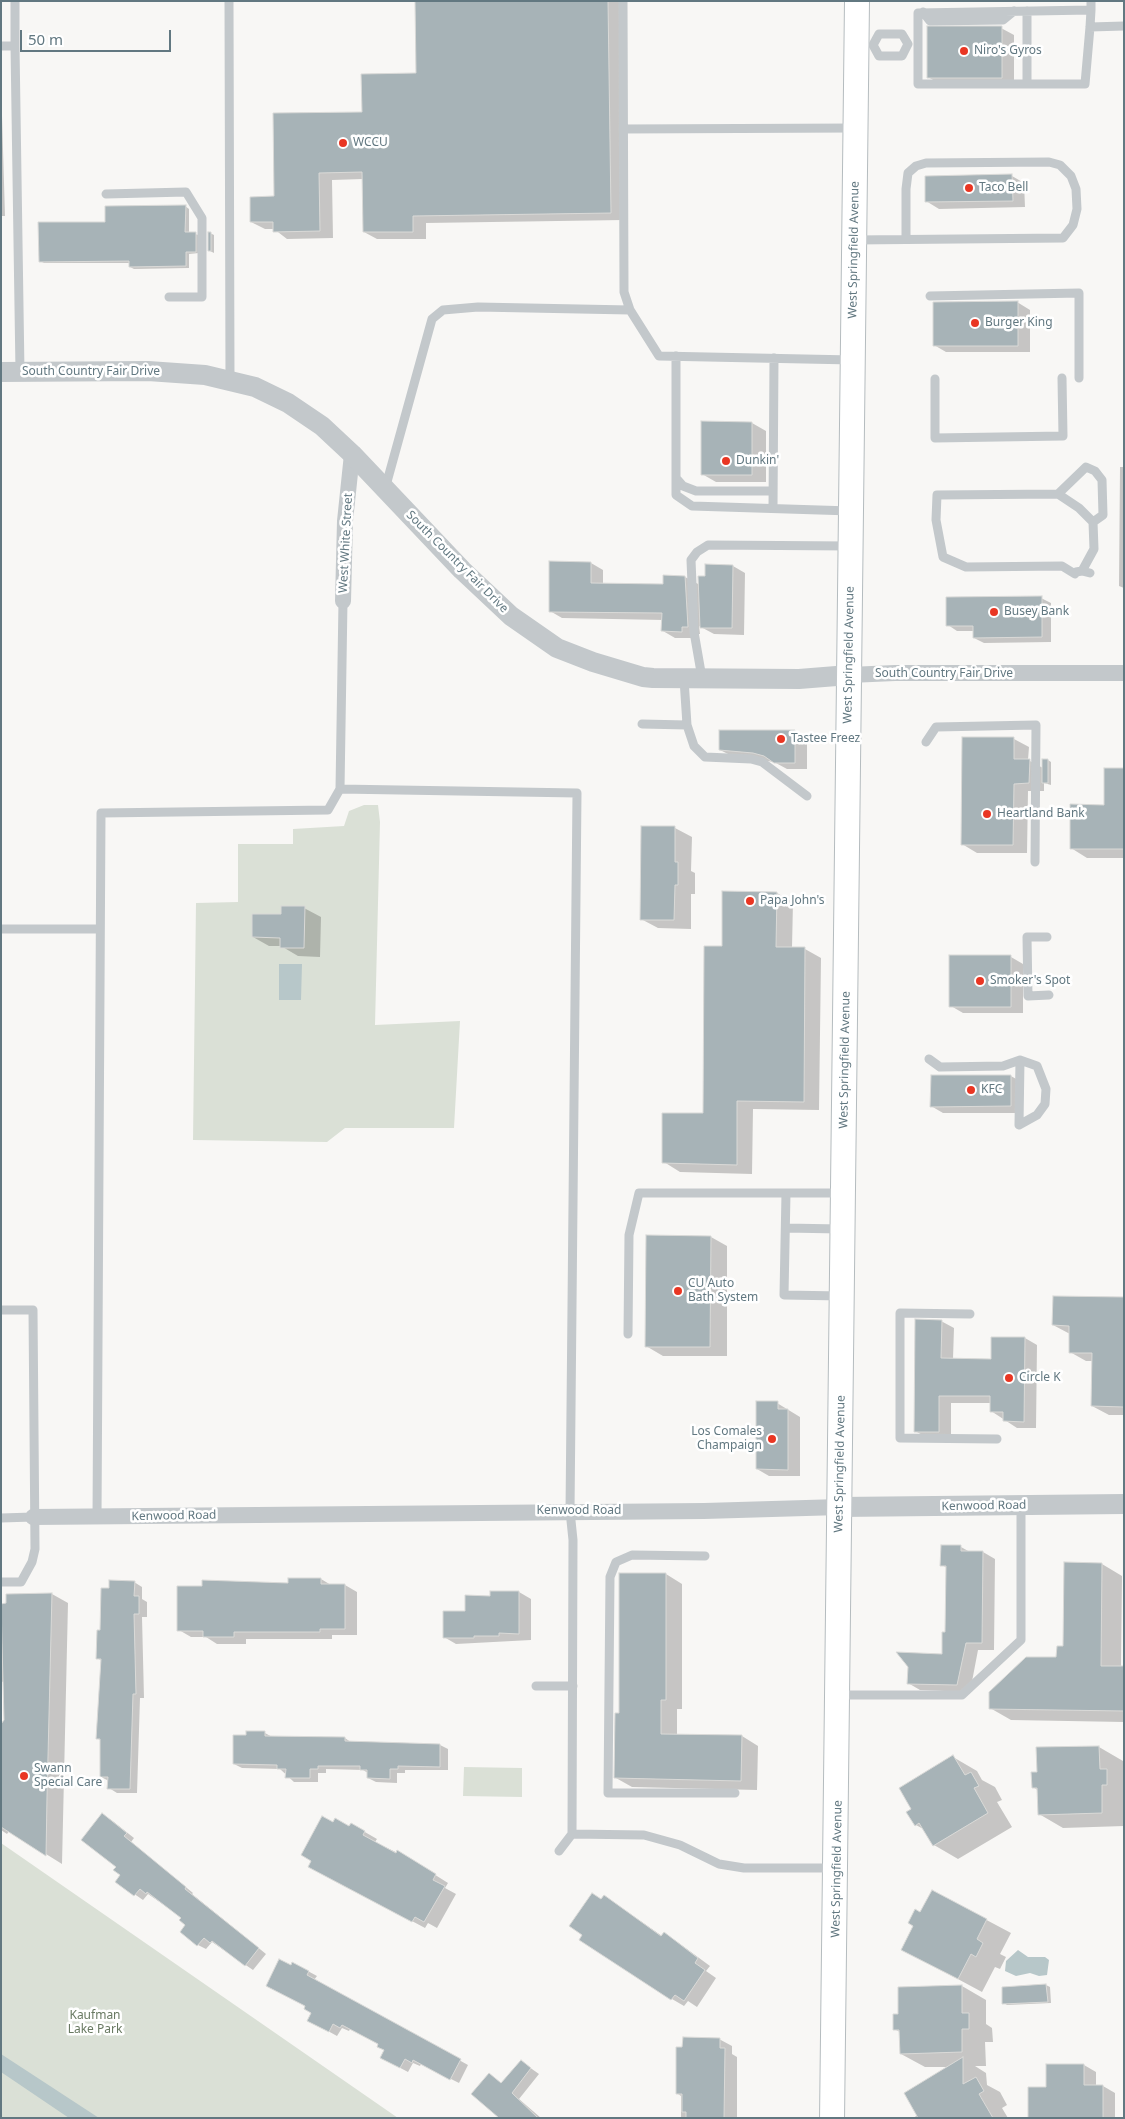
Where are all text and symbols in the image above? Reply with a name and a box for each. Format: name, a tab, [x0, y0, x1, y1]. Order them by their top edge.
scale bar	[22, 20, 174, 52]
text: 50 m	[28, 29, 63, 49]
place label: Niro's Gyros	[974, 44, 1042, 58]
marker: Niro's Gyros	[958, 45, 970, 57]
place label: WCCU	[353, 136, 388, 150]
marker: WCCU	[337, 137, 349, 149]
street label: West Springfield Avenue	[846, 181, 862, 319]
place label: Taco Bell	[979, 181, 1028, 195]
marker: Taco Bell	[963, 182, 975, 194]
place label: Burger King	[985, 316, 1053, 330]
marker: Burger King	[969, 317, 981, 329]
street label: South Country Fair Drive	[22, 365, 160, 379]
place label: Dunkin'	[736, 454, 779, 468]
marker: Dunkin'	[720, 455, 732, 467]
street label: West White Street	[336, 493, 356, 593]
street label: South Country Fair Drive	[403, 508, 511, 616]
street label: West Springfield Avenue	[841, 586, 857, 724]
place label: Busey Bank	[1004, 605, 1069, 619]
marker: Busey Bank	[988, 606, 1000, 618]
street label: South Country Fair Drive	[875, 667, 1013, 681]
place label: Tastee Freez	[791, 732, 860, 746]
marker: Tastee Freez	[775, 733, 787, 745]
place label: Heartland Bank	[997, 807, 1085, 821]
marker: Heartland Bank	[981, 808, 993, 820]
place label: Papa John's	[760, 894, 825, 908]
marker: Papa John's	[744, 895, 756, 907]
place label: Smoker's Spot	[990, 974, 1070, 988]
marker: Smoker's Spot	[974, 975, 986, 987]
street label: West Springfield Avenue	[837, 991, 853, 1129]
place label: KFC	[981, 1083, 1002, 1097]
marker: KFC	[965, 1084, 977, 1096]
place label: CU Auto Bath System	[688, 1277, 758, 1305]
marker: CU Auto Bath System	[672, 1285, 684, 1297]
place label: Circle K	[1019, 1371, 1061, 1385]
marker: Circle K	[1003, 1372, 1015, 1384]
street label: West Springfield Avenue	[832, 1395, 848, 1533]
place label: Los Comales Champaign	[691, 1425, 762, 1453]
marker: Los Comales Champaign	[766, 1433, 778, 1445]
street label: Kenwood Road	[941, 1498, 1027, 1514]
street label: Kenwood Road	[537, 1504, 621, 1518]
street label: Kenwood Road	[131, 1508, 217, 1524]
place label: Swann Special Care	[34, 1762, 102, 1790]
marker: Swann Special Care	[18, 1770, 30, 1782]
street label: West Springfield Avenue	[829, 1800, 845, 1938]
park label: Kaufman Lake Park	[68, 2009, 122, 2037]

